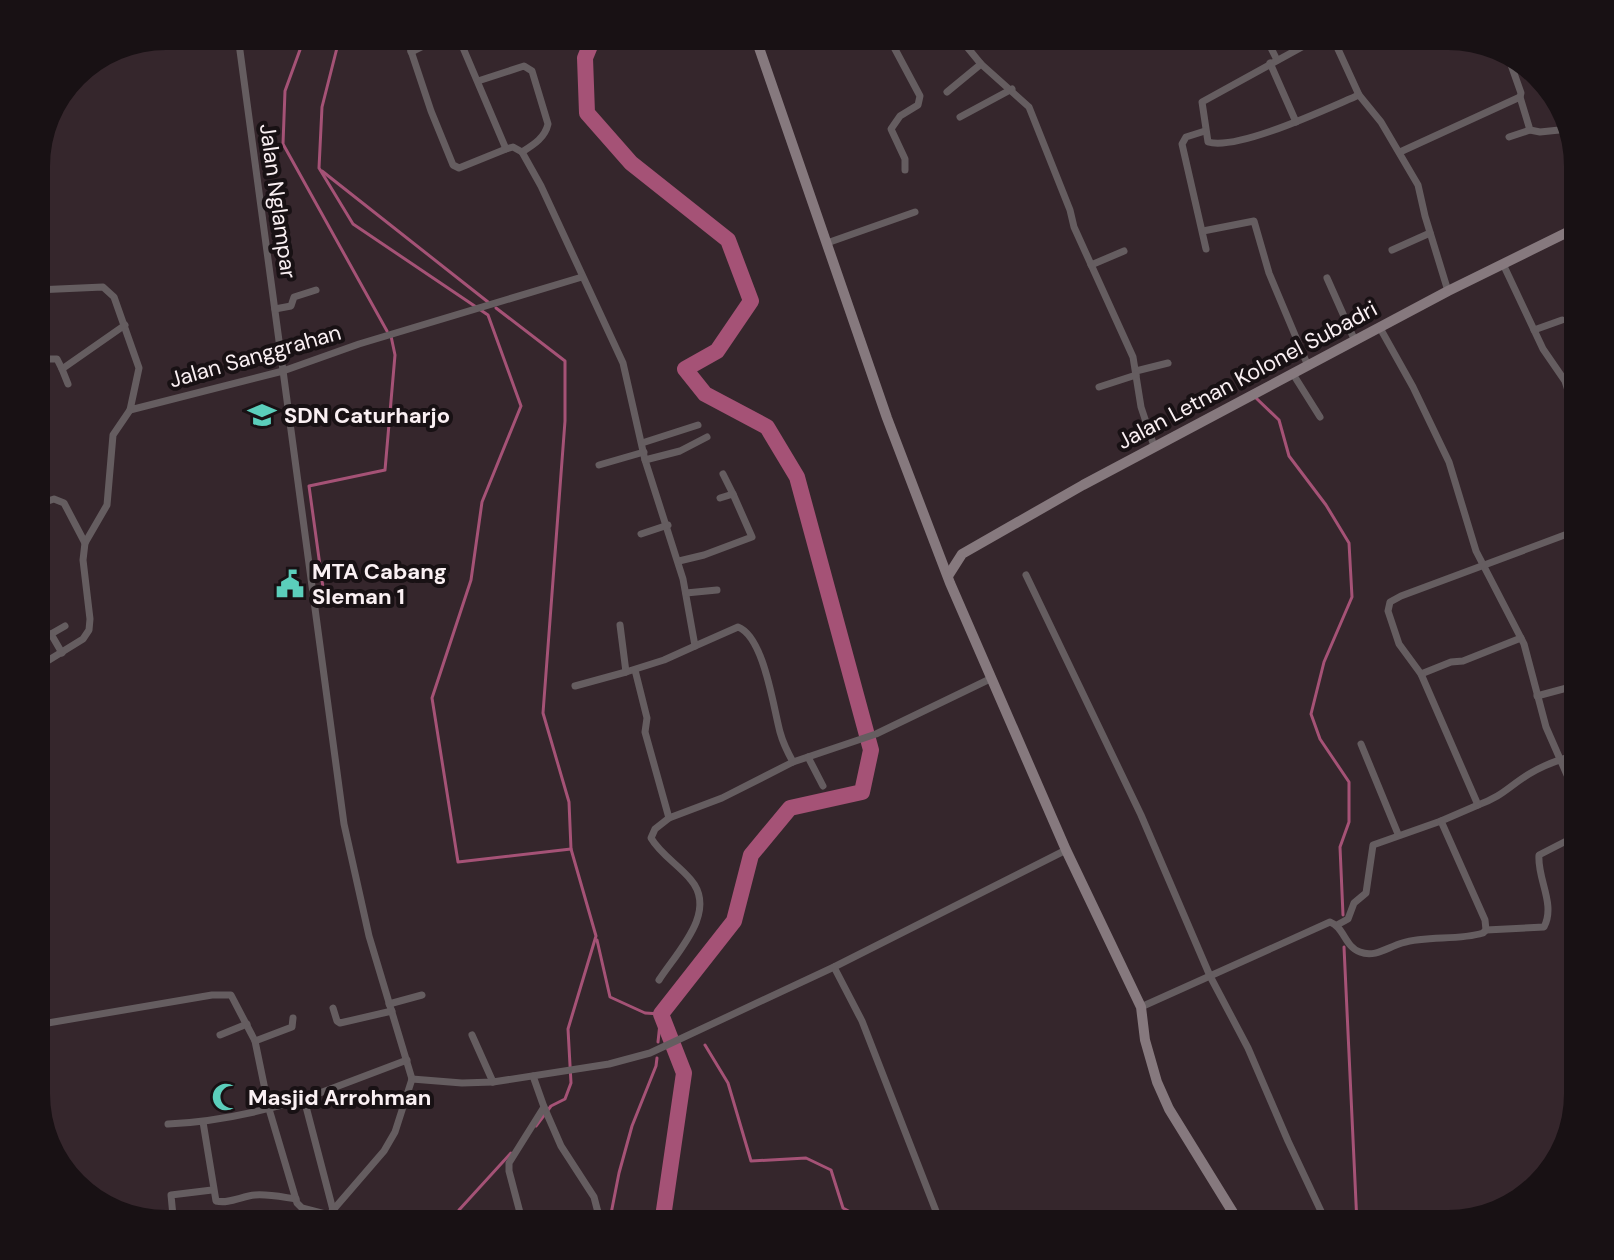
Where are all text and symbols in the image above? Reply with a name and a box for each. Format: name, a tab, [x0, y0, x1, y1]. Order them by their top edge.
street label: Jalan Nglampar	[253, 122, 303, 280]
street label: Jalan Letnan Kolonel Subadri	[1112, 294, 1382, 456]
street label: Jalan Sanggrahan	[166, 318, 344, 394]
school or university icon: SDN Caturharjo	[247, 400, 277, 430]
place label: SDN Caturharjo	[284, 401, 450, 430]
place label: MTA Cabang Sleman 1	[312, 557, 447, 611]
public building icon: MTA Cabang Sleman 1	[275, 569, 305, 599]
mosque icon: Masjid Arrohman	[211, 1082, 241, 1112]
place label: Masjid Arrohman	[248, 1083, 431, 1112]

